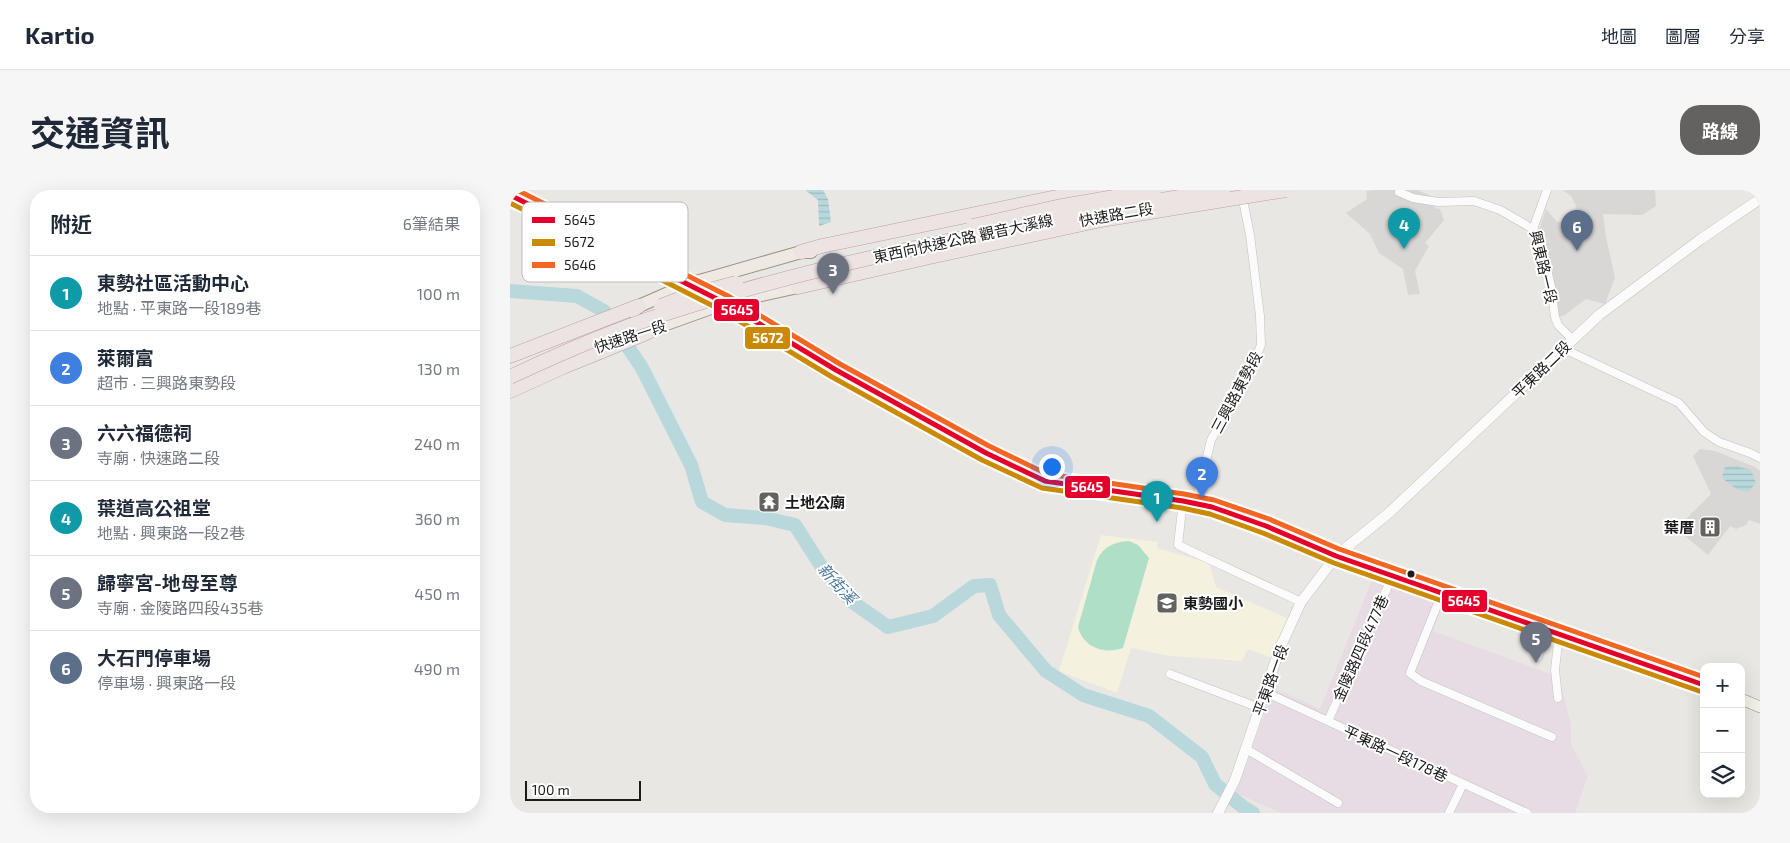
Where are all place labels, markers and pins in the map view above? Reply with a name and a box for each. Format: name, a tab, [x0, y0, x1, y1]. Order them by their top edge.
pin: 4	[1388, 208, 1420, 249]
pin: 6	[1561, 210, 1593, 251]
pin: 3	[817, 253, 849, 294]
pin: 2	[1186, 457, 1218, 498]
pin: 1	[1141, 481, 1173, 522]
temple icon: 土地公廟	[757, 490, 781, 514]
place label: 土地公廟	[785, 493, 845, 511]
building icon: 葉厝	[1698, 515, 1722, 539]
place label: 葉厝	[1664, 518, 1694, 536]
unlabelled marker	[1406, 569, 1416, 579]
school or university icon: 東勢國小	[1155, 591, 1179, 615]
place label: 東勢國小	[1183, 594, 1244, 612]
pin: 5	[1520, 622, 1552, 663]

